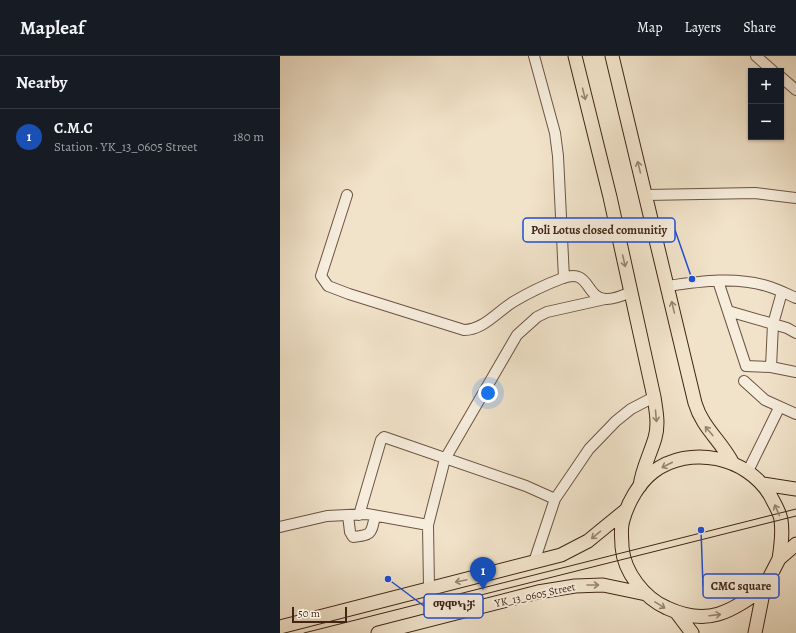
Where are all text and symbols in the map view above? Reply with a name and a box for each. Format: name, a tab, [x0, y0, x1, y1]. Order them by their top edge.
text: Mapleaf	[20, 15, 85, 41]
text: Map	[637, 18, 663, 37]
text: Layers	[685, 18, 721, 37]
text: Share	[743, 18, 776, 37]
map controls	[748, 68, 784, 140]
button: +	[748, 68, 784, 104]
text: Nearby	[16, 71, 67, 94]
one-way arrow	[581, 87, 588, 100]
button: −	[748, 104, 784, 140]
text: C.M.C	[54, 118, 93, 138]
text: 1	[27, 128, 31, 145]
text: 180 m	[233, 128, 264, 145]
text: Station · YK_13_0605 Street	[54, 138, 197, 155]
one-way arrow	[635, 161, 642, 174]
callout: Poli Lotus closed comunitiy	[523, 218, 675, 242]
text: Poli Lotus closed comunitiy	[531, 222, 667, 238]
one-way arrow	[621, 254, 629, 267]
one-way arrow	[669, 301, 676, 314]
your location	[478, 383, 498, 403]
one-way arrow	[653, 409, 660, 422]
one-way arrow	[705, 425, 714, 436]
one-way arrow	[661, 462, 673, 469]
one-way arrow	[773, 505, 780, 517]
one-way arrow	[590, 530, 601, 539]
pin: 1	[470, 557, 496, 590]
callout: CMC square	[703, 574, 779, 598]
one-way arrow	[455, 577, 468, 585]
text: CMC square	[711, 578, 772, 594]
street label: YK_13_0605 Street	[492, 579, 577, 611]
one-way arrow	[586, 581, 599, 589]
callout: ማሞካቻ	[424, 594, 483, 618]
text: ማሞካቻ	[433, 598, 475, 614]
one-way arrow	[655, 600, 666, 609]
scale bar	[292, 605, 347, 624]
text: 50 m	[298, 606, 320, 621]
one-way arrow	[708, 611, 721, 619]

